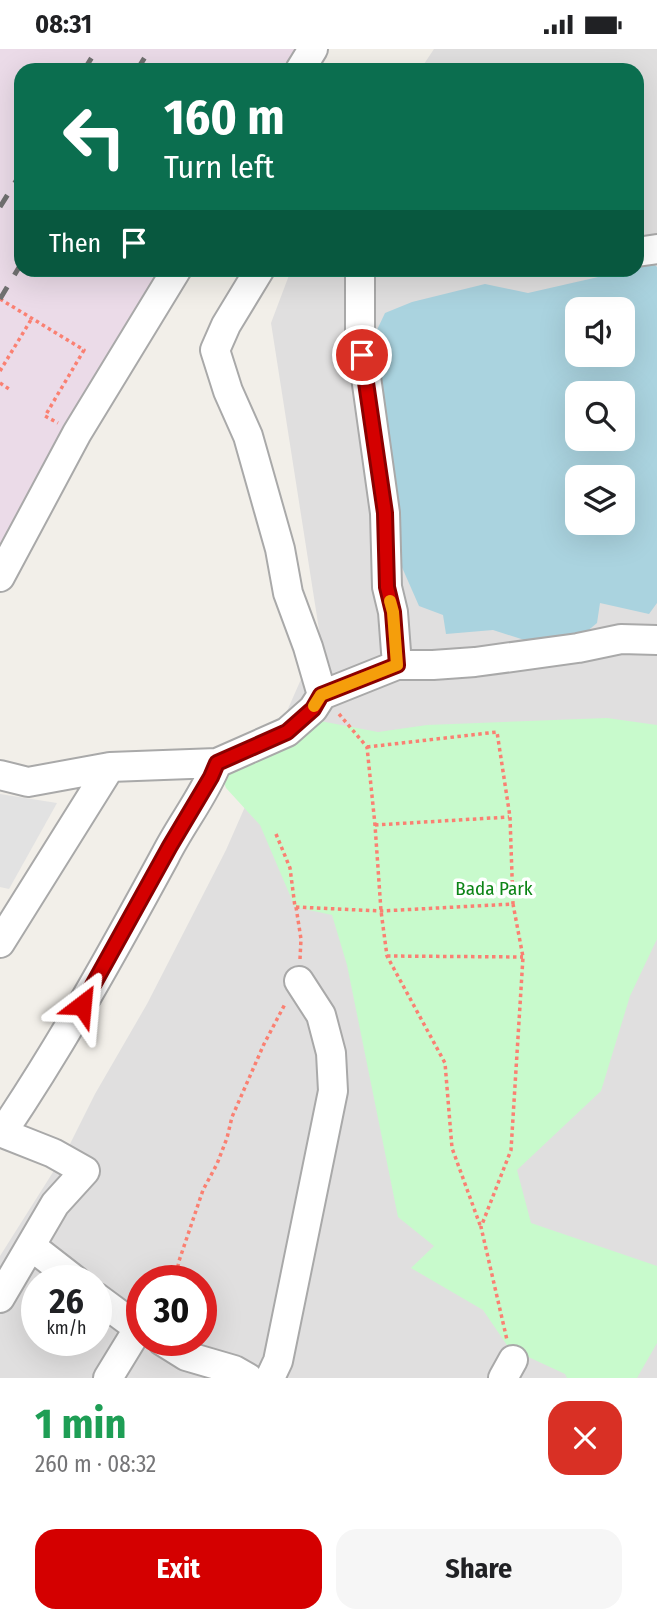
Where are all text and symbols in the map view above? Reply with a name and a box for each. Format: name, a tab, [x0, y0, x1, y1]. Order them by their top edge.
text: 08:31	[35, 9, 92, 40]
text: 160 m	[164, 88, 285, 147]
icon: left	[49, 91, 140, 182]
text: Turn left	[164, 148, 274, 186]
icon: arrive	[115, 224, 153, 262]
text: Then	[49, 228, 101, 259]
map controls	[565, 297, 635, 535]
button: sound	[565, 297, 635, 367]
pin	[332, 325, 392, 385]
icon: arrive	[343, 336, 381, 374]
button: search	[565, 381, 635, 451]
button: layers	[565, 465, 635, 535]
park label: Bada Park	[455, 877, 533, 900]
position arrow	[45, 968, 119, 1042]
speed limit sign: 30	[126, 1265, 217, 1356]
text: 26	[49, 1280, 84, 1322]
text: km/h	[46, 1317, 87, 1339]
text: 1 min	[35, 1399, 126, 1449]
button: close	[548, 1401, 622, 1475]
text: 260 m · 08:32	[35, 1450, 156, 1478]
button: Exit	[35, 1529, 322, 1609]
button: Share	[336, 1529, 622, 1609]

